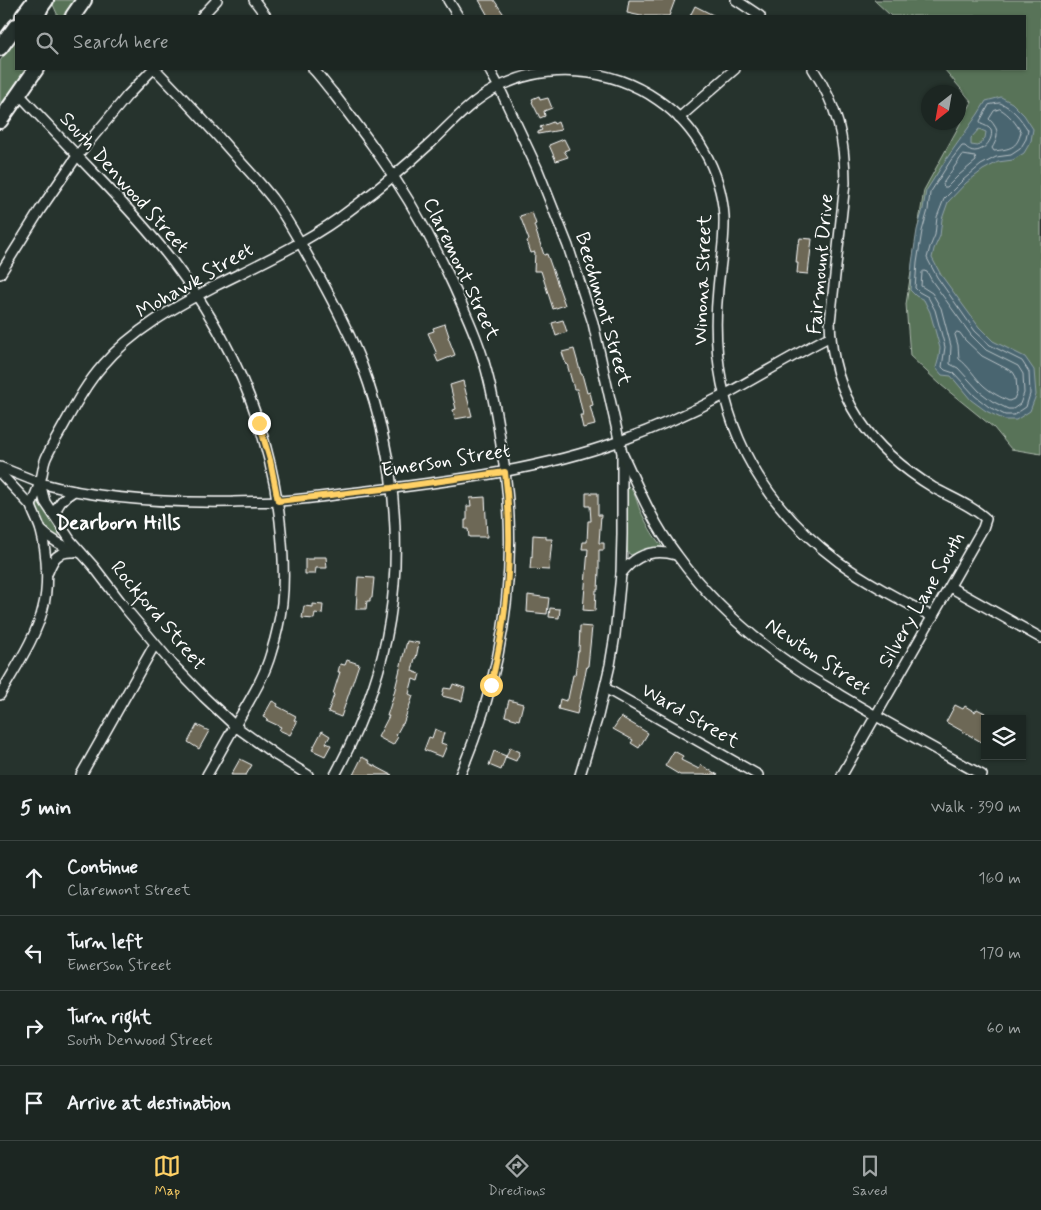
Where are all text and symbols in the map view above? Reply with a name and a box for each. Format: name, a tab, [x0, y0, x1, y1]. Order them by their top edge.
search box	[15, 15, 1026, 70]
icon: search	[33, 29, 61, 57]
text: Search here	[73, 30, 169, 55]
north arrow	[921, 85, 966, 130]
street label: South Denwood Street	[53, 106, 195, 260]
street label: Claremont Street	[416, 193, 506, 345]
street label: Fairmount Drive	[801, 193, 841, 335]
street label: Winona Street	[687, 214, 719, 346]
street label: Beechmont Street	[568, 229, 638, 389]
street label: Mohawk Street	[132, 237, 258, 325]
route end	[248, 412, 271, 435]
street label: Emerson Street	[380, 437, 512, 485]
district label: Dearborn Hills	[55, 509, 181, 537]
street label: Silvery Lane South	[872, 527, 972, 673]
street label: Rockford Street	[102, 555, 212, 678]
street label: Newton Street	[760, 612, 876, 702]
route start	[480, 674, 503, 697]
street label: Ward Street	[636, 677, 744, 755]
map controls	[981, 715, 1026, 760]
button: layers	[981, 715, 1026, 760]
text: 5 min	[20, 794, 72, 822]
text: Walk · 390 m	[931, 797, 1021, 818]
text: Continue	[67, 855, 138, 880]
icon: ahead	[20, 864, 48, 892]
text: 160 m	[978, 868, 1021, 889]
text: Claremont Street	[67, 880, 191, 901]
text: Turn left	[67, 930, 143, 955]
icon: left	[20, 939, 48, 967]
text: 170 m	[979, 943, 1021, 964]
text: Emerson Street	[67, 955, 171, 976]
text: Turn right	[67, 1005, 151, 1030]
icon: right	[20, 1014, 48, 1042]
text: 60 m	[987, 1018, 1021, 1039]
text: South Denwood Street	[67, 1030, 213, 1051]
icon: arrive	[20, 1089, 48, 1117]
text: Arrive at destination	[67, 1091, 231, 1116]
tab: Map	[153, 1152, 181, 1200]
tab: Directions	[488, 1152, 546, 1200]
tab: Saved	[852, 1152, 888, 1200]

